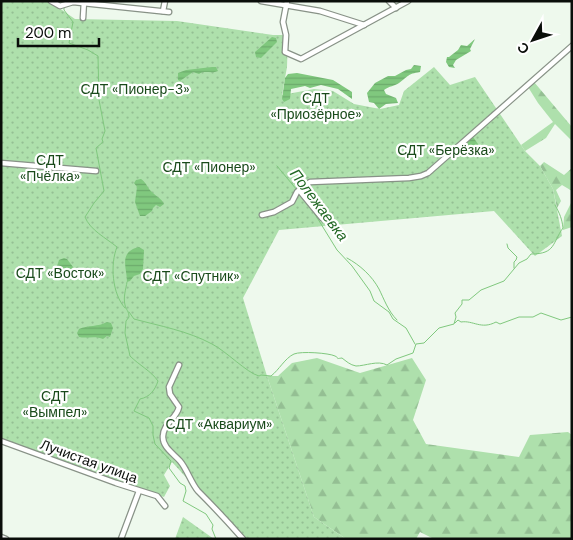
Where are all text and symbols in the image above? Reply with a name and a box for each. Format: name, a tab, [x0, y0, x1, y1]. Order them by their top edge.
scale bar	[18, 15, 99, 47]
north arrow	[508, 15, 558, 65]
text: 200 m	[25, 23, 71, 43]
text: С	[513, 39, 533, 58]
park label: СДТ «Пионер-3»	[80, 80, 190, 98]
park label: СДТ «Приозёрное»	[270, 89, 362, 123]
park label: СДТ «Берёзка»	[397, 141, 495, 159]
park label: СДТ «Пчёлка»	[20, 151, 80, 185]
park label: СДТ «Пионер»	[162, 158, 256, 176]
water label: Полежаевка	[285, 165, 353, 245]
park label: СДТ «Восток»	[16, 264, 104, 282]
park label: СДТ «Спутник»	[143, 267, 240, 285]
park label: СДТ «Вымпел»	[23, 387, 87, 421]
park label: СДТ «Аквариум»	[166, 415, 272, 433]
street label: Лучистая улица	[38, 435, 140, 487]

